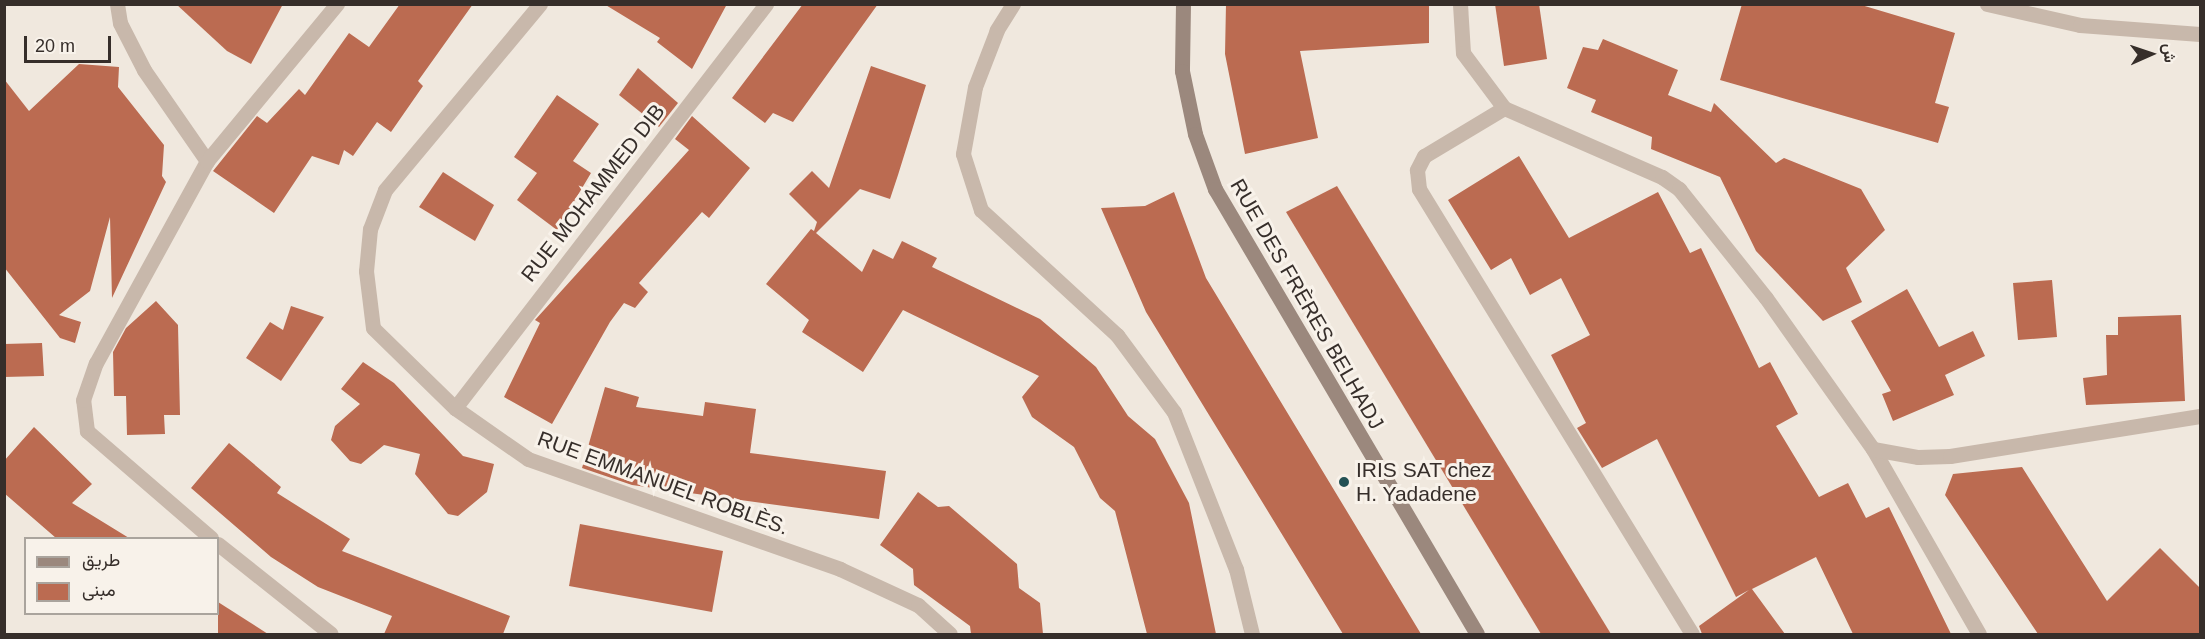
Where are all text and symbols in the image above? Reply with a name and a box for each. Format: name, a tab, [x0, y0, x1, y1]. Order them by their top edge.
scale bar	[27, 24, 114, 62]
north arrow	[2121, 24, 2181, 84]
text: 20 m	[35, 36, 75, 56]
text: ش	[2160, 43, 2178, 63]
street label: RUE MOHAMMED DIB	[516, 99, 670, 287]
street label: RUE DES FRÈRES BELHADJ	[1225, 174, 1389, 434]
street label: RUE EMMANUEL ROBLÈS.	[534, 426, 792, 540]
place label: IRIS SAT chez H. Yadadene	[1356, 457, 1492, 507]
marker: IRIS SAT chez H. Yadadene	[1337, 475, 1351, 489]
legend	[24, 537, 219, 615]
text: طريق	[82, 550, 120, 570]
text: مبنى	[82, 580, 116, 600]

